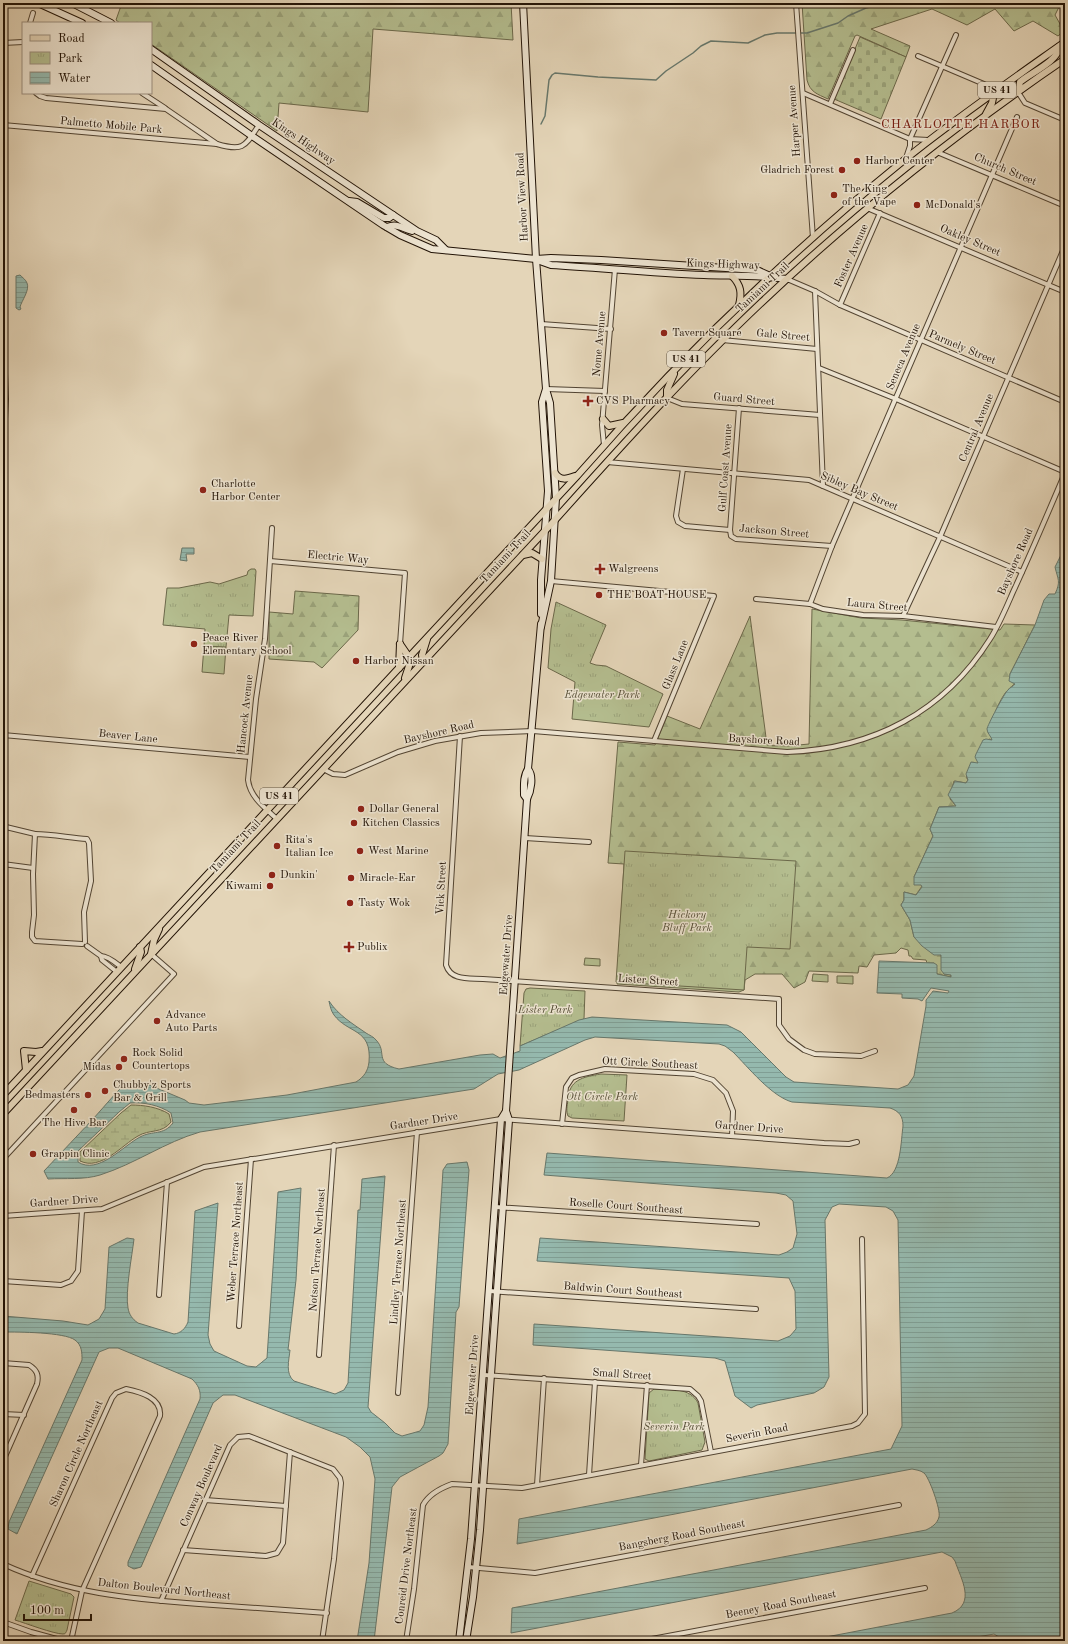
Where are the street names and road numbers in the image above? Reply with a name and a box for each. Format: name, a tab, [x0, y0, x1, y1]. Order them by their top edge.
road number: US 41	[978, 82, 1016, 98]
street label: Harper Avenue	[787, 85, 803, 157]
street label: Palmetto Mobile Park	[59, 116, 163, 136]
street label: Kings Highway	[269, 117, 337, 167]
street label: Harbor View Road	[515, 152, 531, 242]
street label: Church Street	[972, 152, 1038, 188]
street label: Foster Avenue	[833, 223, 871, 289]
street label: Oakley Street	[938, 223, 1002, 259]
street label: Kings Highway	[686, 258, 760, 272]
street label: Tamiami Trail	[734, 261, 792, 315]
street label: Nome Avenue	[592, 311, 608, 377]
street label: Seneca Avenue	[885, 322, 923, 392]
street label: Gale Street	[756, 328, 810, 344]
street label: Parmely Street	[927, 329, 997, 367]
road number: US 41	[667, 351, 705, 367]
street label: Guard Street	[713, 392, 775, 408]
street label: Central Avenue	[958, 392, 996, 464]
street label: Gulf Coast Avenue	[717, 424, 735, 512]
street label: Sibley Bay Street	[819, 471, 900, 513]
street label: Jackson Street	[739, 523, 810, 541]
street label: Bayshore Road	[996, 527, 1036, 597]
street label: Tamiami Trail	[479, 528, 533, 586]
street label: Electric Way	[307, 550, 369, 566]
street label: Laura Street	[846, 598, 908, 614]
street label: Glass Lane	[661, 638, 691, 692]
street label: Hancock Avenue	[236, 674, 256, 754]
street label: Bayshore Road	[403, 719, 476, 746]
street label: Beaver Lane	[98, 728, 158, 746]
street label: Bayshore Road	[728, 734, 801, 748]
road number: US 41	[260, 788, 298, 804]
street label: Tamiami Trail	[209, 818, 263, 876]
street label: Vick Street	[435, 861, 449, 915]
street label: Edgewater Drive	[499, 914, 515, 996]
street label: Lister Street	[617, 973, 679, 989]
street label: Ott Circle Southeast	[602, 1056, 699, 1072]
street label: Gardner Drive	[389, 1111, 459, 1133]
street label: Gardner Drive	[714, 1120, 784, 1136]
street label: Weber Terrace Northeast	[226, 1181, 246, 1303]
street label: Notson Terrace Northeast	[308, 1188, 328, 1312]
street label: Gardner Drive	[29, 1194, 99, 1210]
street label: Roselle Court Southeast	[569, 1198, 684, 1216]
street label: Lindley Terrace Northeast	[389, 1199, 409, 1325]
street label: Baldwin Court Southeast	[563, 1281, 683, 1301]
street label: Edgewater Drive	[465, 1334, 481, 1416]
street label: Small Street	[592, 1367, 652, 1383]
street label: Sharon Circle Northeast	[49, 1399, 106, 1509]
street label: Severin Road	[725, 1423, 789, 1445]
street label: Conway Boulevard	[179, 1443, 225, 1529]
street label: Conreid Drive Northeast	[394, 1507, 420, 1625]
street label: Bangsberg Road Southeast	[618, 1518, 746, 1554]
street label: Dalton Boulevard Northeast	[97, 1578, 231, 1602]
street label: Beeney Road Southeast	[725, 1589, 837, 1621]

